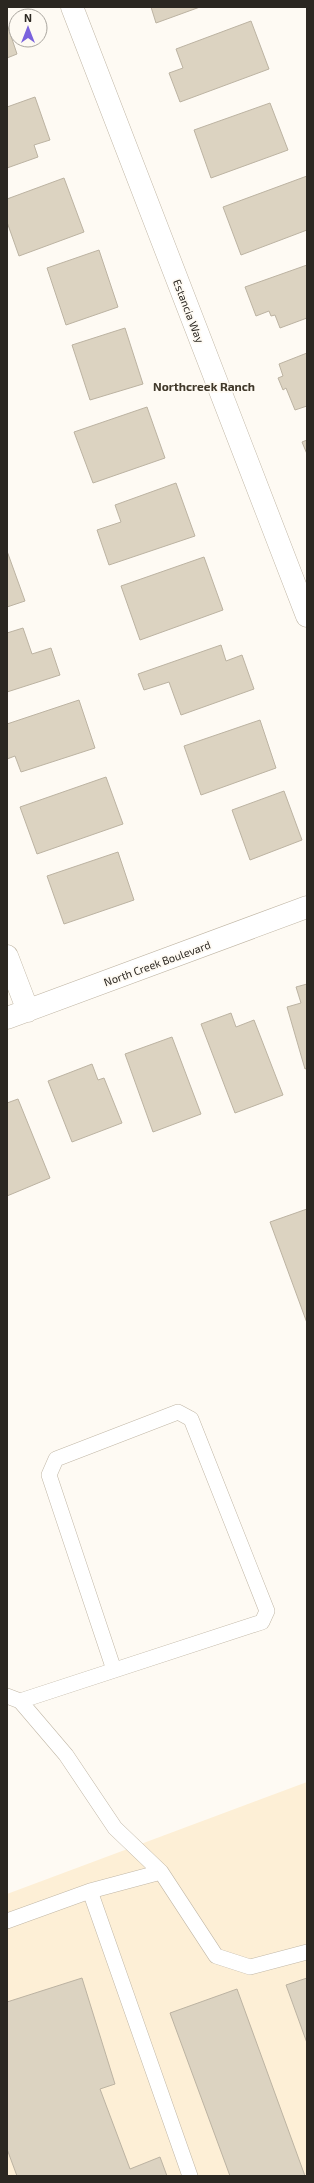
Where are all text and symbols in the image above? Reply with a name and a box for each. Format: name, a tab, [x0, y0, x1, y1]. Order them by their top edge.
north arrow	[8, 8, 48, 48]
text: N	[24, 11, 32, 24]
street label: Estancia Way	[171, 277, 207, 345]
district label: Northcreek Ranch	[153, 379, 255, 393]
street label: North Creek Boulevard	[102, 938, 212, 988]

